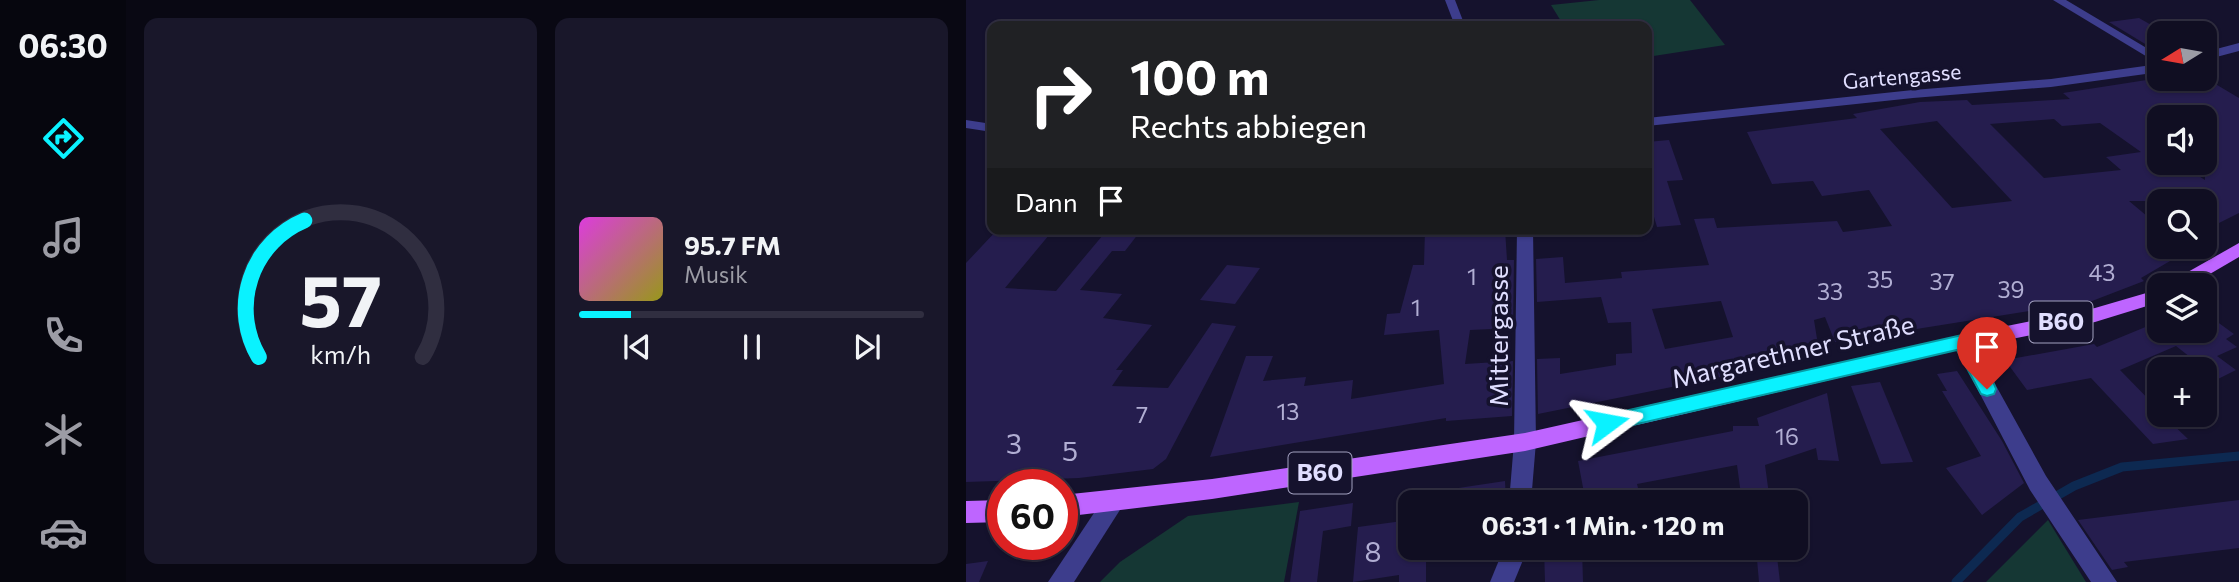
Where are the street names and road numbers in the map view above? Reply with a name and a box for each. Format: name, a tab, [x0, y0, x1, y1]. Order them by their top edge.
street label: Gartengasse	[1842, 58, 1962, 93]
street label: Mittergasse	[1482, 265, 1513, 407]
road number: B60	[2030, 302, 2092, 342]
street label: Margarethner Straße	[1668, 308, 1917, 394]
road number: B60	[1288, 452, 1352, 494]

